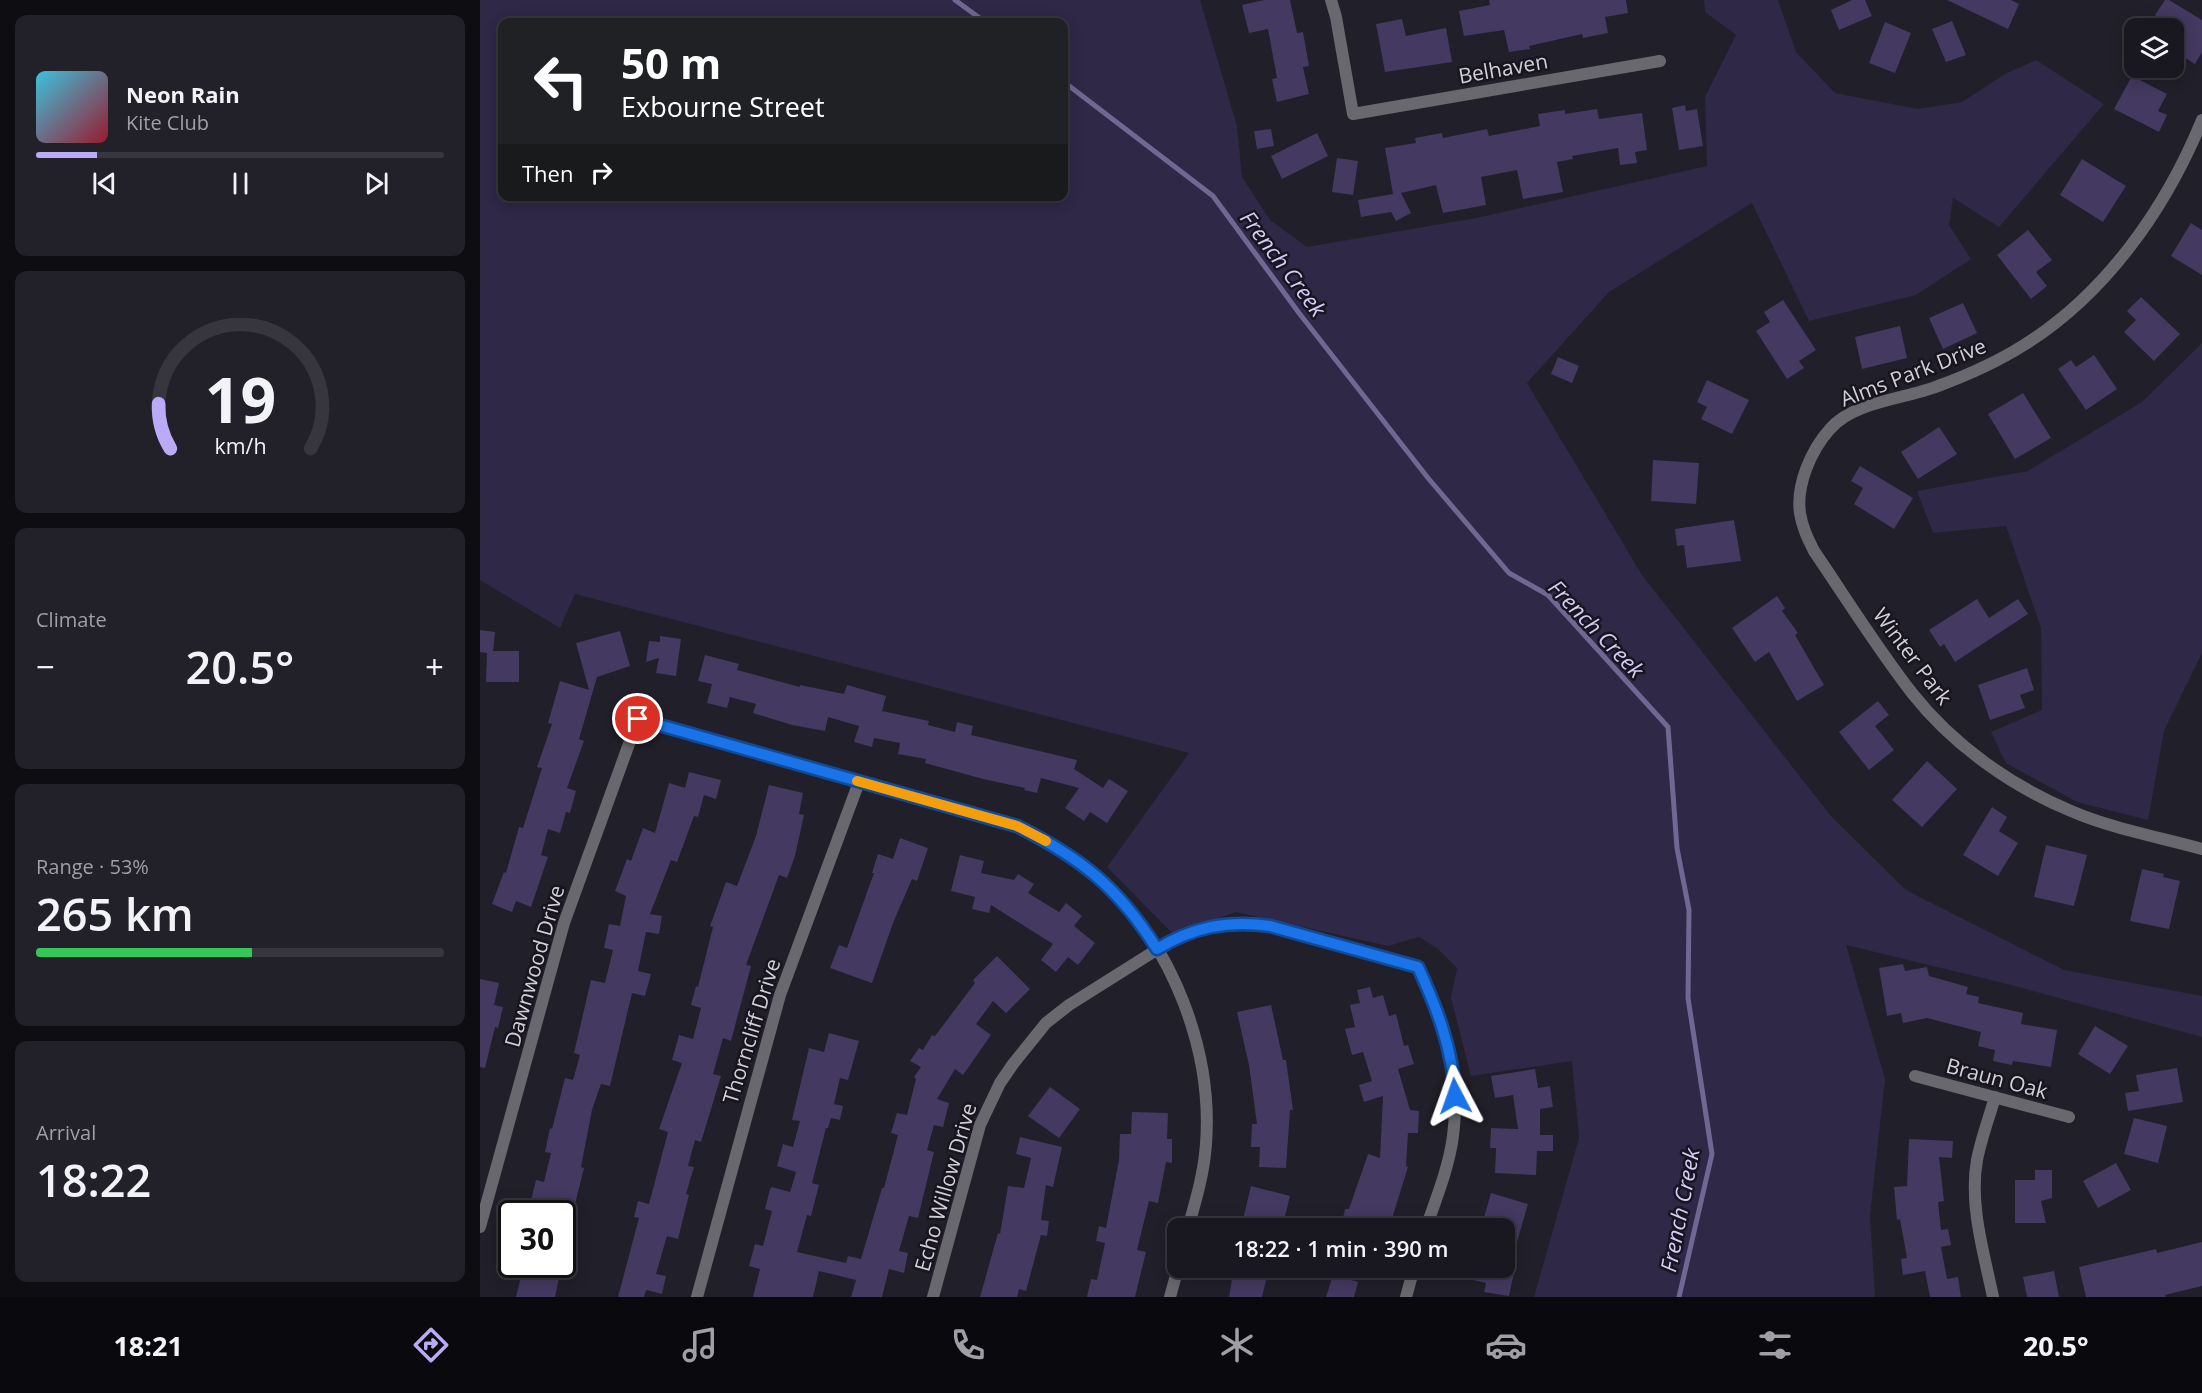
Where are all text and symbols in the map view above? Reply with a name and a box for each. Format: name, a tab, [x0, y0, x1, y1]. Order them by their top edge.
map controls	[2124, 18, 2184, 78]
button: layers	[2124, 18, 2184, 78]
text: 50 m	[621, 34, 721, 91]
icon: left	[522, 42, 600, 120]
street label: Belhaven	[1456, 46, 1550, 90]
text: Neon Rain	[126, 79, 240, 109]
text: Exbourne Street	[621, 88, 825, 125]
text: Kite Club	[126, 109, 209, 136]
icon: right	[585, 156, 618, 189]
text: Then	[522, 158, 573, 188]
icon: previous	[88, 167, 121, 200]
icon: pause	[224, 167, 257, 200]
icon: next	[360, 167, 393, 200]
water label: French Creek	[1234, 204, 1334, 323]
street label: Alms Park Drive	[1836, 331, 1990, 413]
text: 19	[204, 356, 276, 441]
text: km/h	[214, 432, 266, 461]
water label: French Creek	[1543, 572, 1652, 684]
street label: Winter Park	[1867, 602, 1959, 710]
text: Climate	[36, 606, 107, 633]
text: 20.5°	[186, 636, 294, 697]
text: −	[36, 644, 55, 689]
text: +	[425, 644, 444, 689]
pin	[612, 693, 663, 744]
icon: arrive	[621, 702, 654, 735]
text: Range · 53%	[36, 853, 149, 880]
street label: Dawnwood Drive	[497, 882, 571, 1050]
text: 265 km	[36, 883, 194, 944]
street label: Thorncliff Drive	[716, 955, 786, 1107]
street label: Braun Oak	[1943, 1051, 2051, 1105]
position arrow	[1423, 1064, 1487, 1128]
street label: Echo Willow Drive	[908, 1100, 982, 1274]
text: Arrival	[36, 1119, 96, 1146]
water label: French Creek	[1652, 1144, 1706, 1274]
text: 18:22	[36, 1149, 151, 1210]
speed limit sign: 30	[498, 1200, 576, 1278]
text: 18:22 · 1 min · 390 m	[1233, 1233, 1449, 1263]
icon: directions	[410, 1324, 452, 1366]
icon: music	[679, 1324, 721, 1366]
icon: phone	[947, 1324, 989, 1366]
icon: climate	[1216, 1324, 1258, 1366]
icon: car	[1485, 1324, 1527, 1366]
icon: filters	[1754, 1324, 1796, 1366]
text: 18:21	[113, 1327, 183, 1364]
text: 20.5°	[2023, 1327, 2088, 1364]

